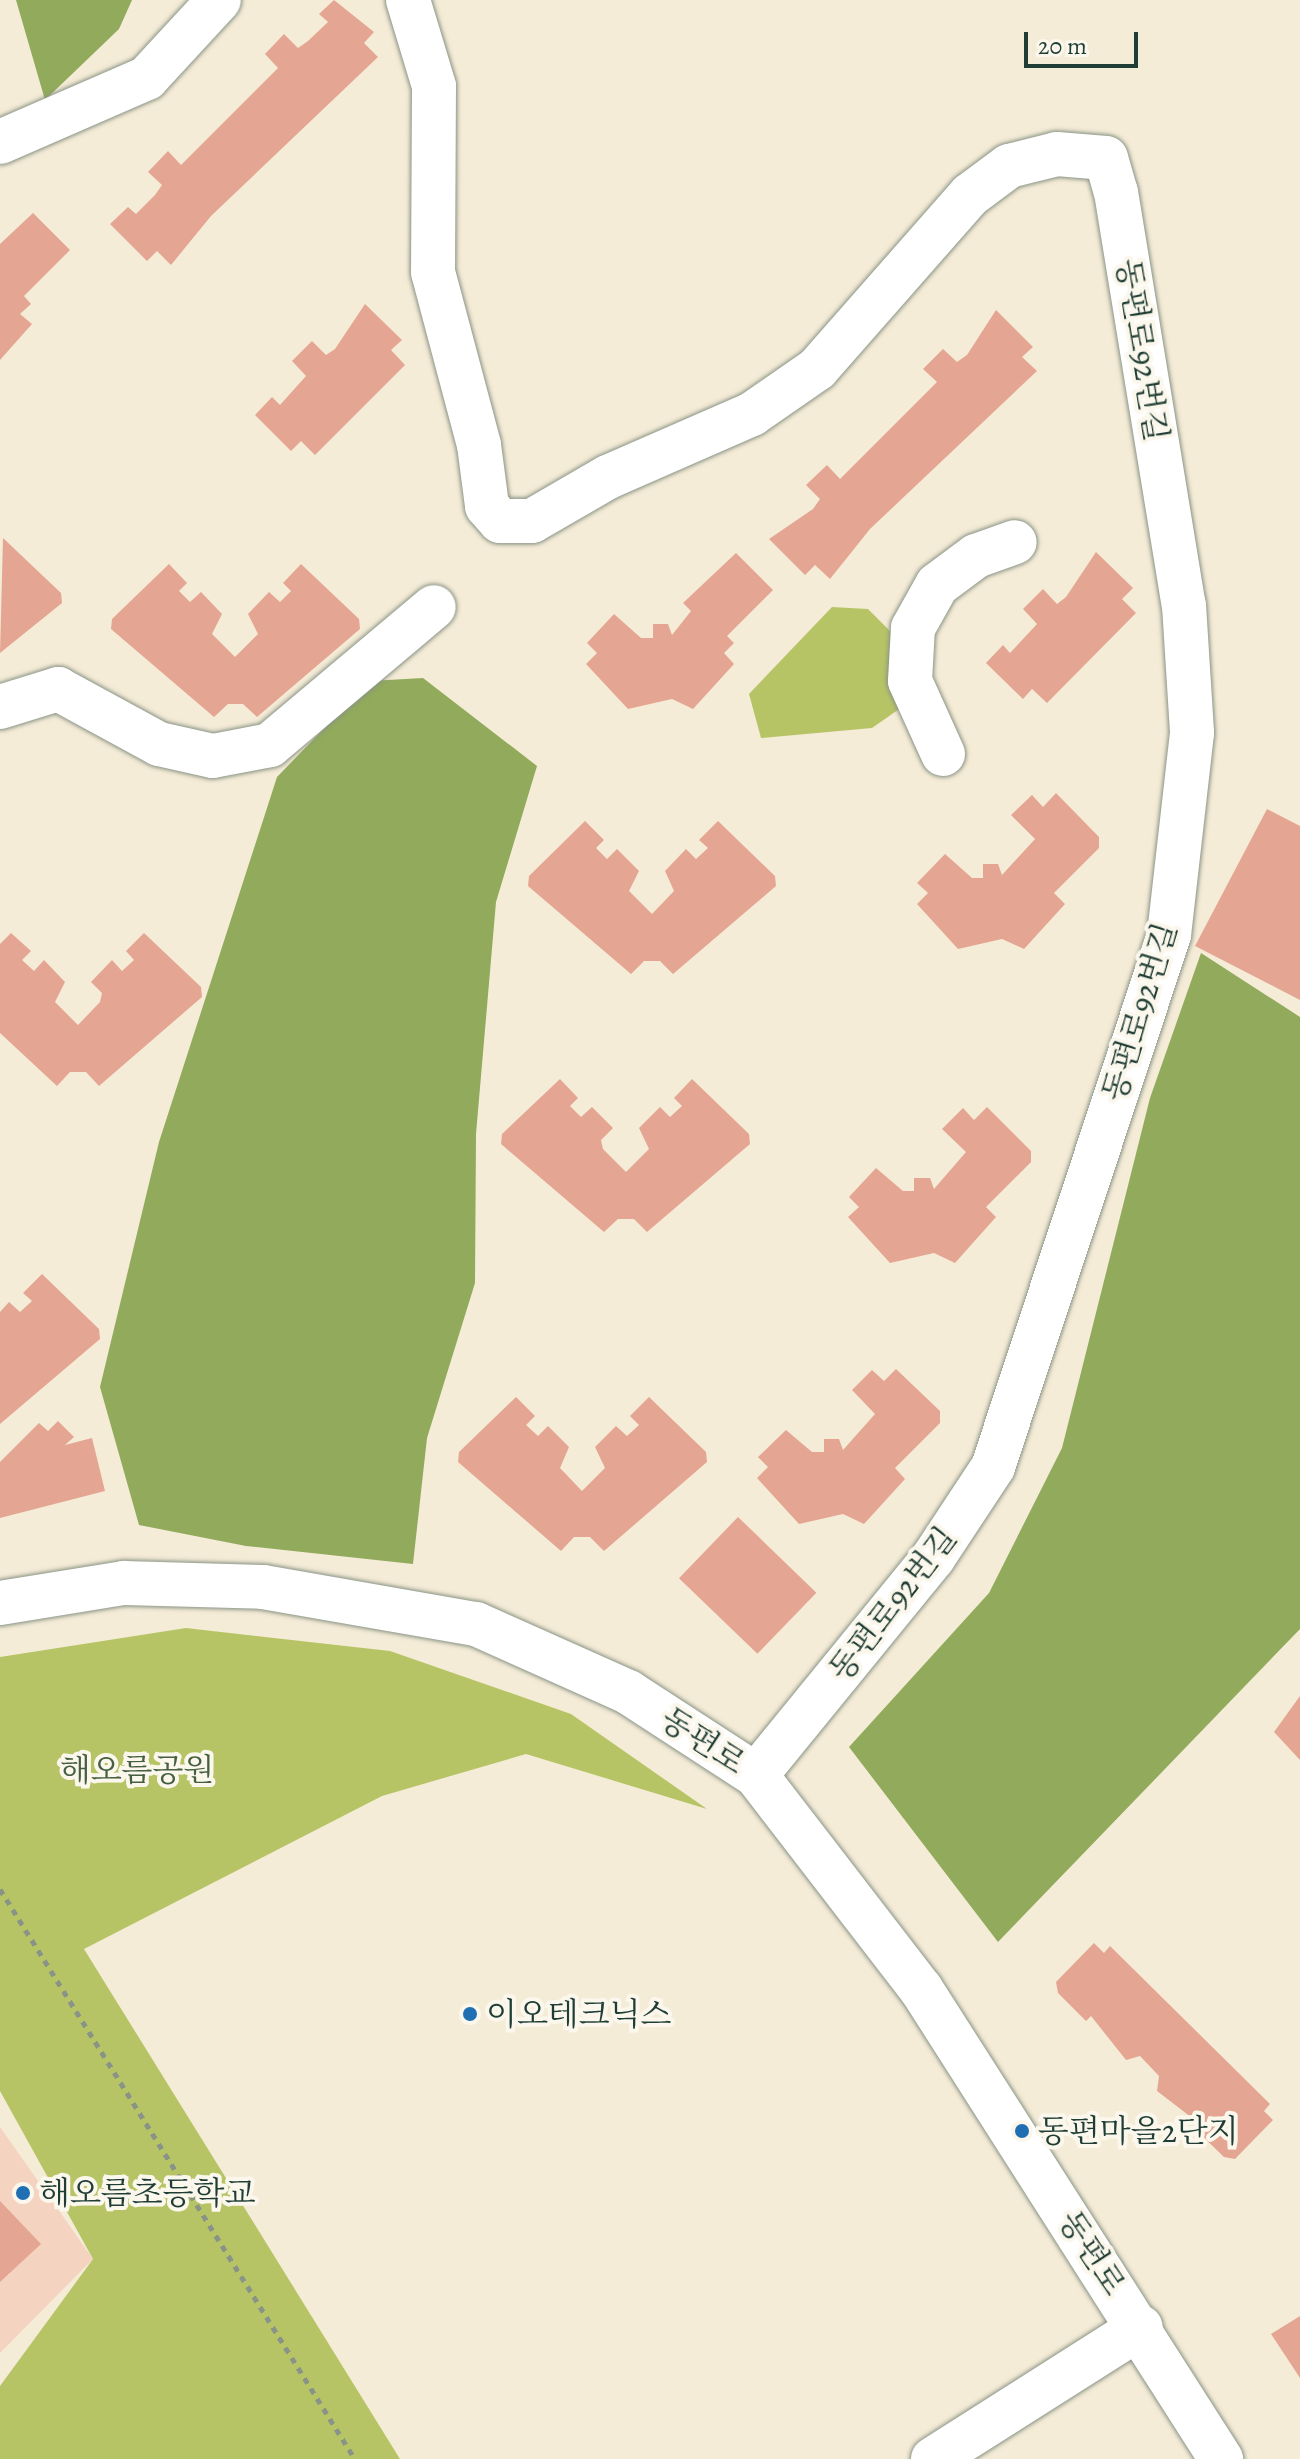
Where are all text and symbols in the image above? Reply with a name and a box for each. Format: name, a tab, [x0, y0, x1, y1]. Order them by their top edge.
scale bar	[1028, 16, 1142, 66]
text: 20 m	[1038, 30, 1087, 62]
street label: 동편로92번길	[1109, 256, 1175, 444]
street label: 동편로92번길	[1095, 918, 1185, 1106]
street label: 동편로92번길	[821, 1520, 965, 1688]
street label: 동편로	[654, 1700, 752, 1782]
park label: 해오름공원	[60, 1751, 214, 1789]
place label: 이오테크닉스	[486, 1995, 671, 2033]
marker: 이오테크닉스	[461, 2005, 479, 2023]
place label: 동편마을2단지	[1038, 2112, 1239, 2150]
marker: 동편마을2단지	[1013, 2122, 1031, 2140]
place label: 해오름초등학교	[39, 2174, 255, 2212]
marker: 해오름초등학교	[14, 2184, 32, 2202]
street label: 동편로	[1051, 2204, 1133, 2302]

